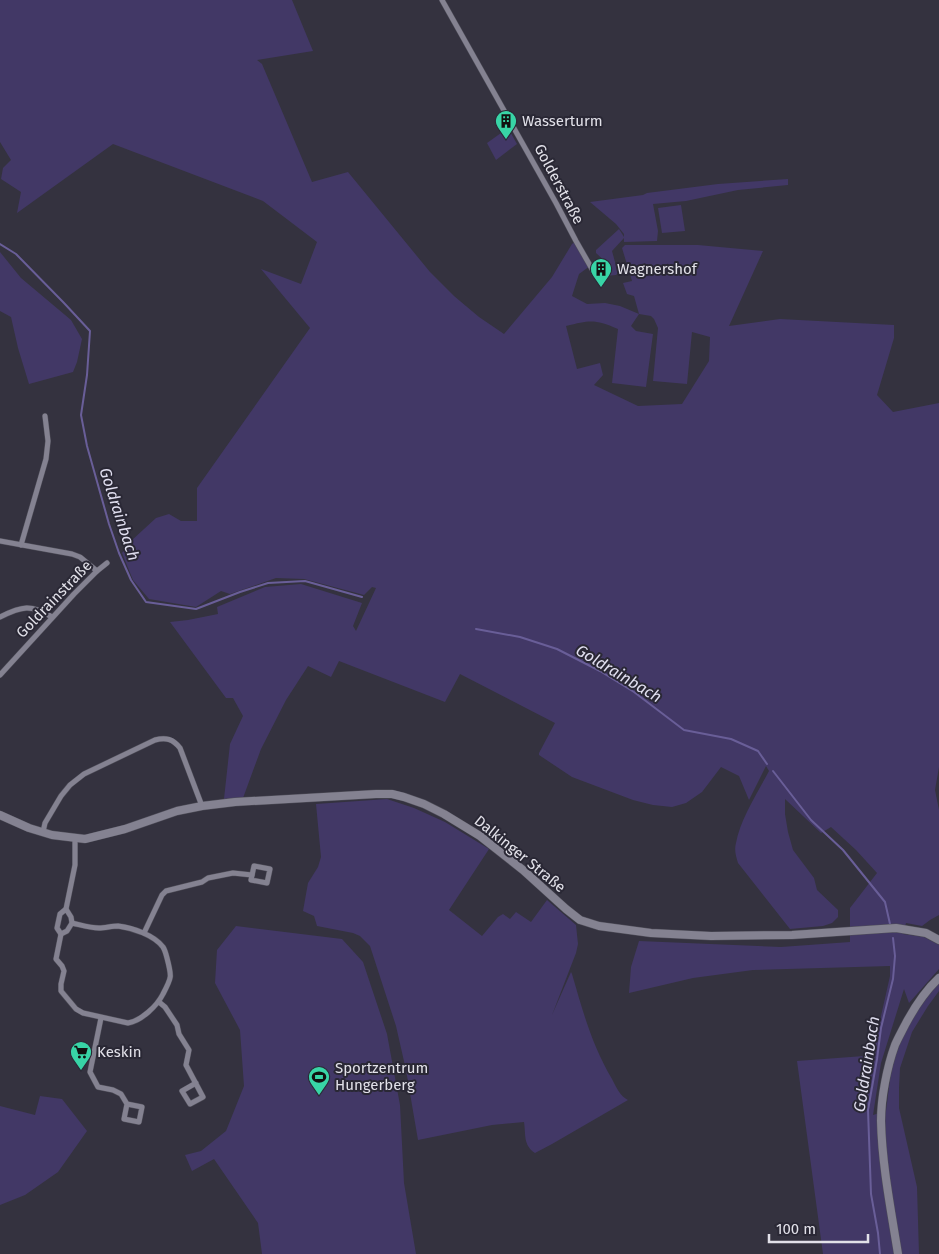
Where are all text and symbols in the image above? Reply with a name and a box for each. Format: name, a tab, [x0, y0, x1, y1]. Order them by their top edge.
building icon: Wasserturm	[494, 109, 518, 140]
place label: Wasserturm	[522, 112, 603, 130]
street label: Golderstraße	[530, 141, 588, 227]
building icon: Wagnershof	[589, 257, 613, 288]
place label: Wagnershof	[617, 260, 698, 278]
water label: Goldrainbach	[96, 465, 144, 563]
street label: Goldrainstraße	[12, 556, 96, 642]
water label: Goldrainbach	[572, 640, 665, 707]
street label: Dalkinger Straße	[471, 812, 569, 896]
water label: Goldrainbach	[850, 1015, 883, 1113]
supermarket icon: Keskin	[69, 1040, 93, 1071]
place label: Keskin	[97, 1043, 142, 1061]
place label: Sportzentrum Hungerberg	[335, 1059, 428, 1094]
sports icon: Sportzentrum Hungerberg	[307, 1065, 331, 1096]
scale bar	[769, 1212, 868, 1244]
text: 100 m	[776, 1220, 816, 1238]

